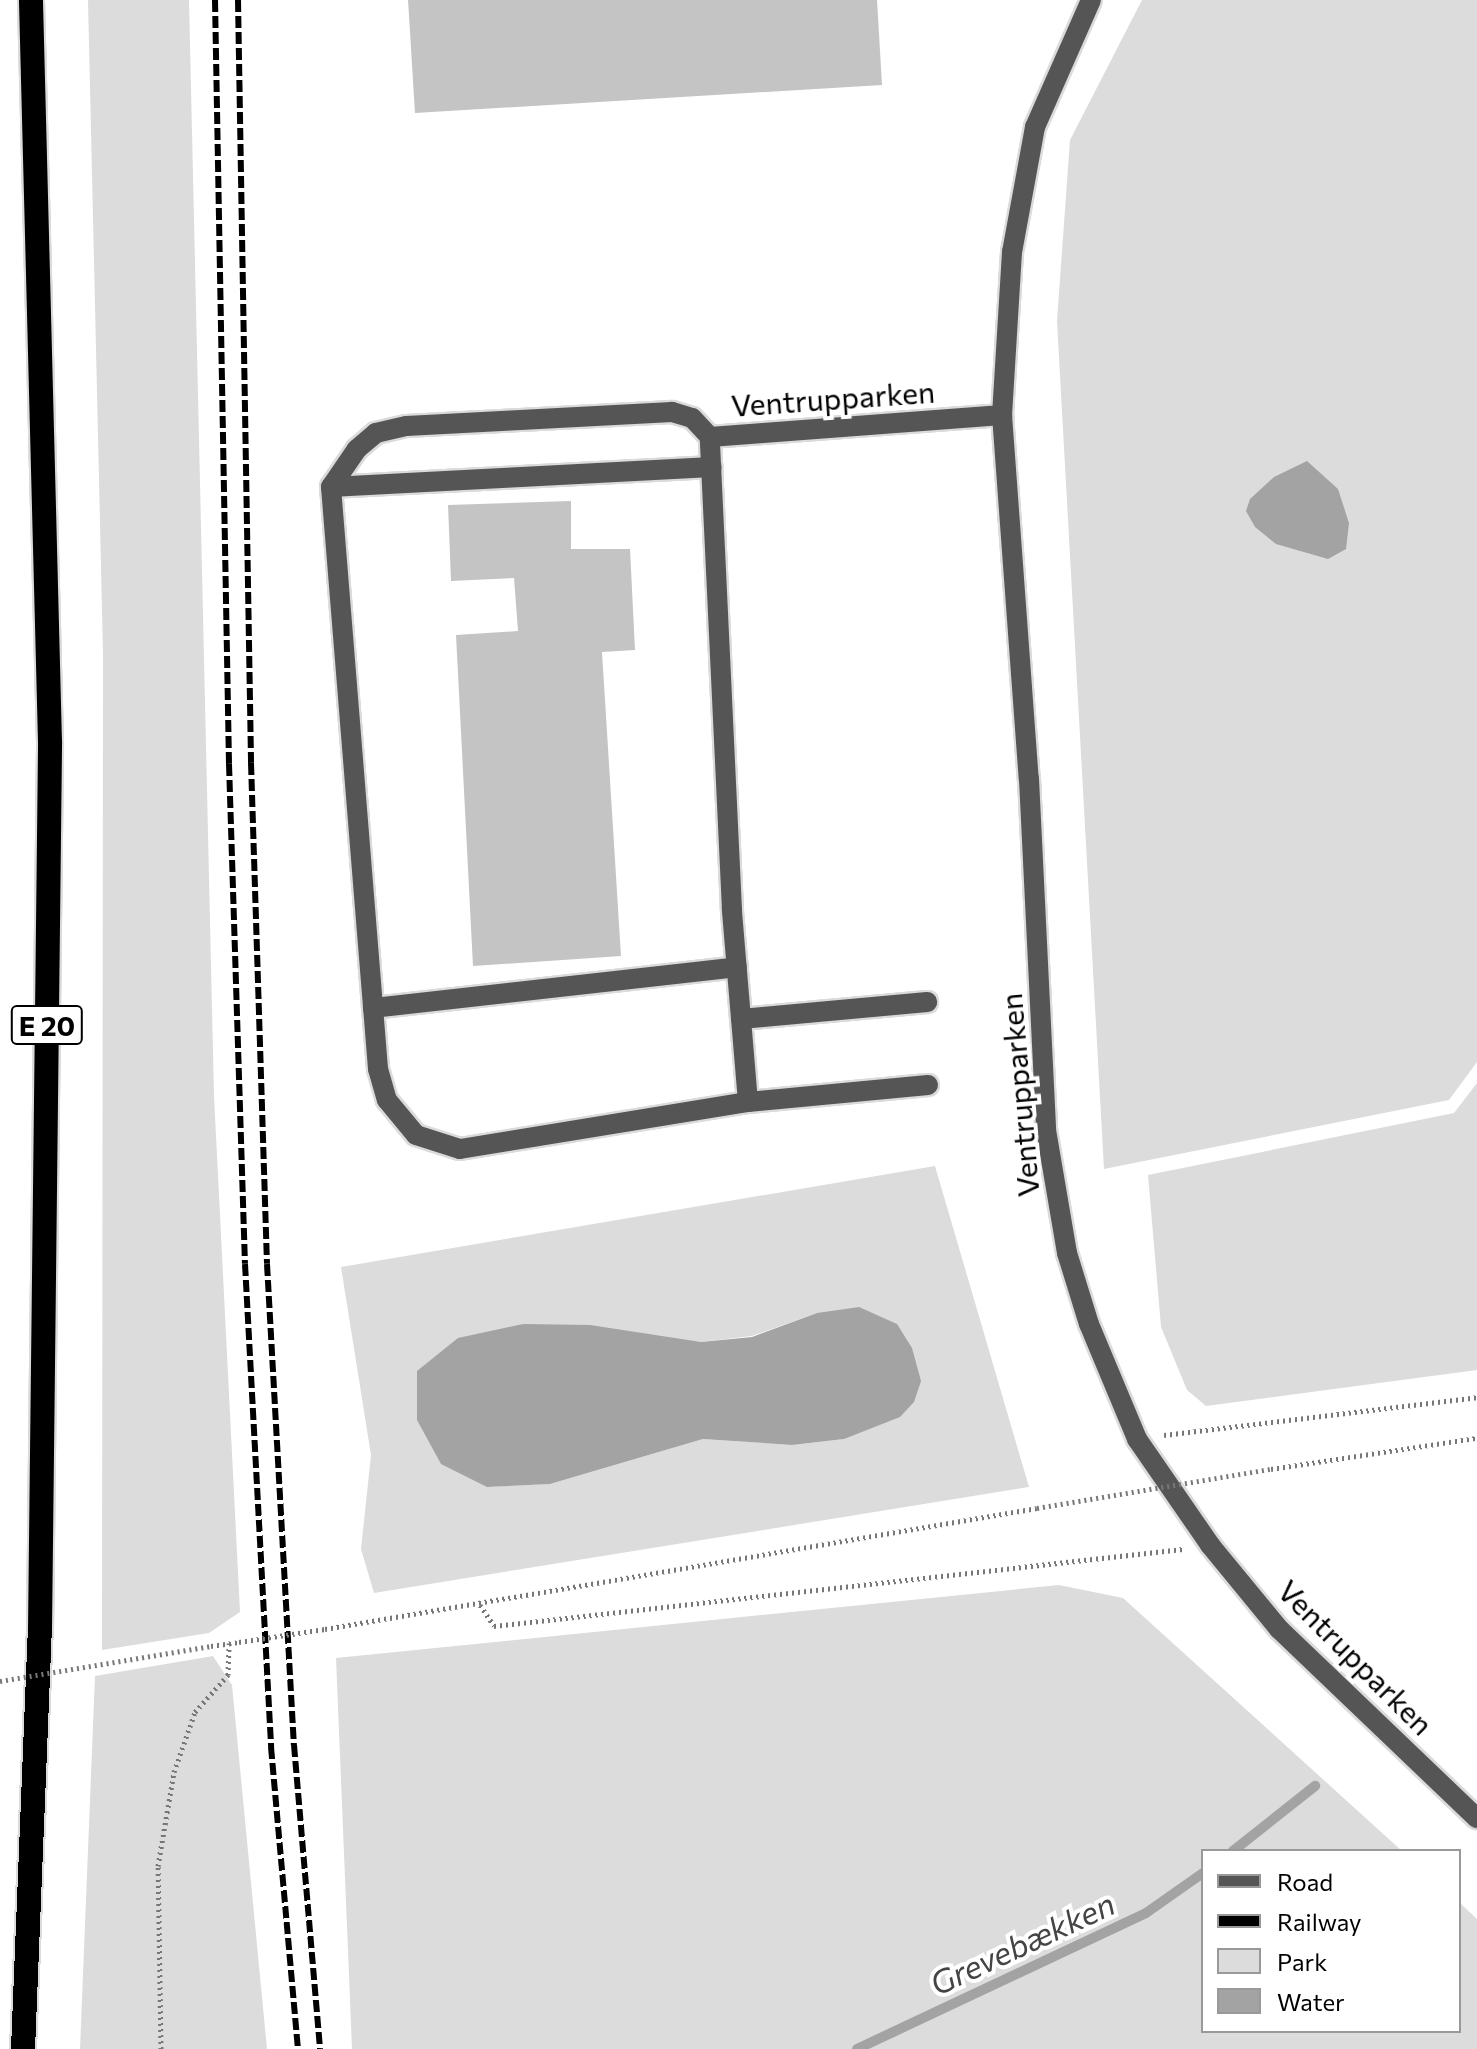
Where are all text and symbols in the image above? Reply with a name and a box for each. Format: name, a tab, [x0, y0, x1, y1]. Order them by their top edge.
street label: Ventrupparken	[730, 373, 936, 423]
street label: Ventrupparken	[992, 992, 1046, 1198]
road number: E 20	[9, 1001, 85, 1049]
street label: Ventrupparken	[1271, 1572, 1441, 1742]
legend	[1201, 1849, 1461, 2033]
text: Road	[1277, 1867, 1333, 1896]
water label: Grevebækken	[924, 1883, 1120, 2003]
text: Railway	[1277, 1907, 1362, 1936]
text: Park	[1277, 1947, 1327, 1976]
text: Water	[1277, 1987, 1345, 2016]

